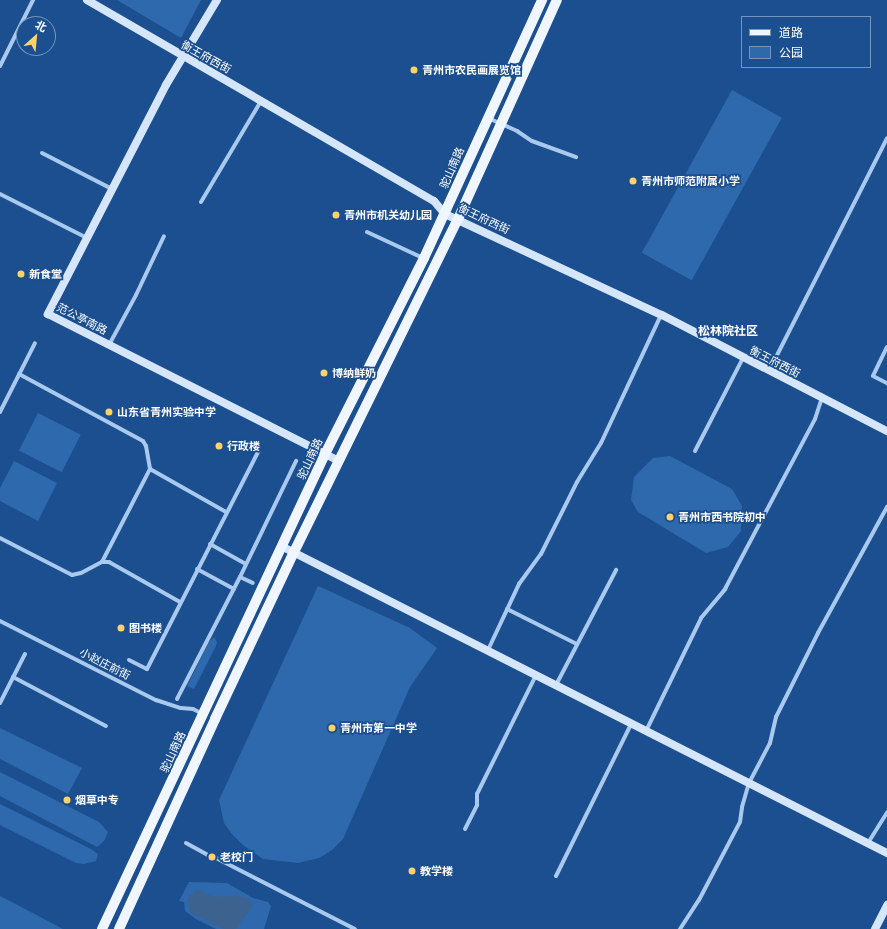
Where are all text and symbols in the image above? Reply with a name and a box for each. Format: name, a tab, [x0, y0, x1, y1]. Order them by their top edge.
north arrow	[16, 16, 56, 56]
legend	[741, 16, 871, 68]
text: 北	[33, 17, 50, 35]
text: 道路	[779, 24, 803, 41]
street label: 衡王府西街	[179, 38, 233, 76]
text: 公园	[779, 44, 803, 61]
place label: 青州市农民画展览馆	[422, 63, 521, 77]
marker: 青州市农民画展览馆	[409, 65, 419, 75]
street label: 驼山南路	[437, 145, 467, 191]
place label: 青州市师范附属小学	[641, 174, 740, 188]
marker: 青州市师范附属小学	[628, 176, 638, 186]
street label: 衡王府西街	[456, 201, 512, 237]
place label: 青州市机关幼儿园	[344, 208, 432, 222]
marker: 青州市机关幼儿园	[331, 210, 341, 220]
place label: 新食堂	[29, 267, 62, 281]
marker: 新食堂	[16, 269, 26, 279]
street label: 范公亭南路	[55, 301, 109, 337]
district label: 松林院社区	[698, 324, 758, 338]
street label: 衡王府西街	[748, 344, 802, 380]
place label: 博纳鲜奶	[332, 366, 376, 380]
marker: 博纳鲜奶	[319, 368, 329, 378]
place label: 山东省青州实验中学	[117, 405, 216, 419]
marker: 山东省青州实验中学	[104, 407, 114, 417]
street label: 驼山南路	[295, 436, 325, 482]
place label: 行政楼	[227, 439, 260, 453]
marker: 行政楼	[214, 441, 224, 451]
place label: 青州市西书院初中	[678, 510, 766, 524]
marker: 青州市西书院初中	[665, 512, 675, 522]
place label: 图书楼	[129, 621, 162, 635]
marker: 图书楼	[116, 623, 126, 633]
street label: 小赵庄前街	[78, 646, 132, 682]
place label: 青州市第一中学	[340, 721, 417, 735]
marker: 青州市第一中学	[327, 723, 337, 733]
street label: 驼山南路	[158, 729, 188, 775]
place label: 烟草中专	[75, 793, 119, 807]
marker: 烟草中专	[62, 795, 72, 805]
place label: 老校门	[220, 850, 253, 864]
marker: 老校门	[207, 852, 217, 862]
place label: 教学楼	[420, 864, 453, 878]
marker: 教学楼	[407, 866, 417, 876]

